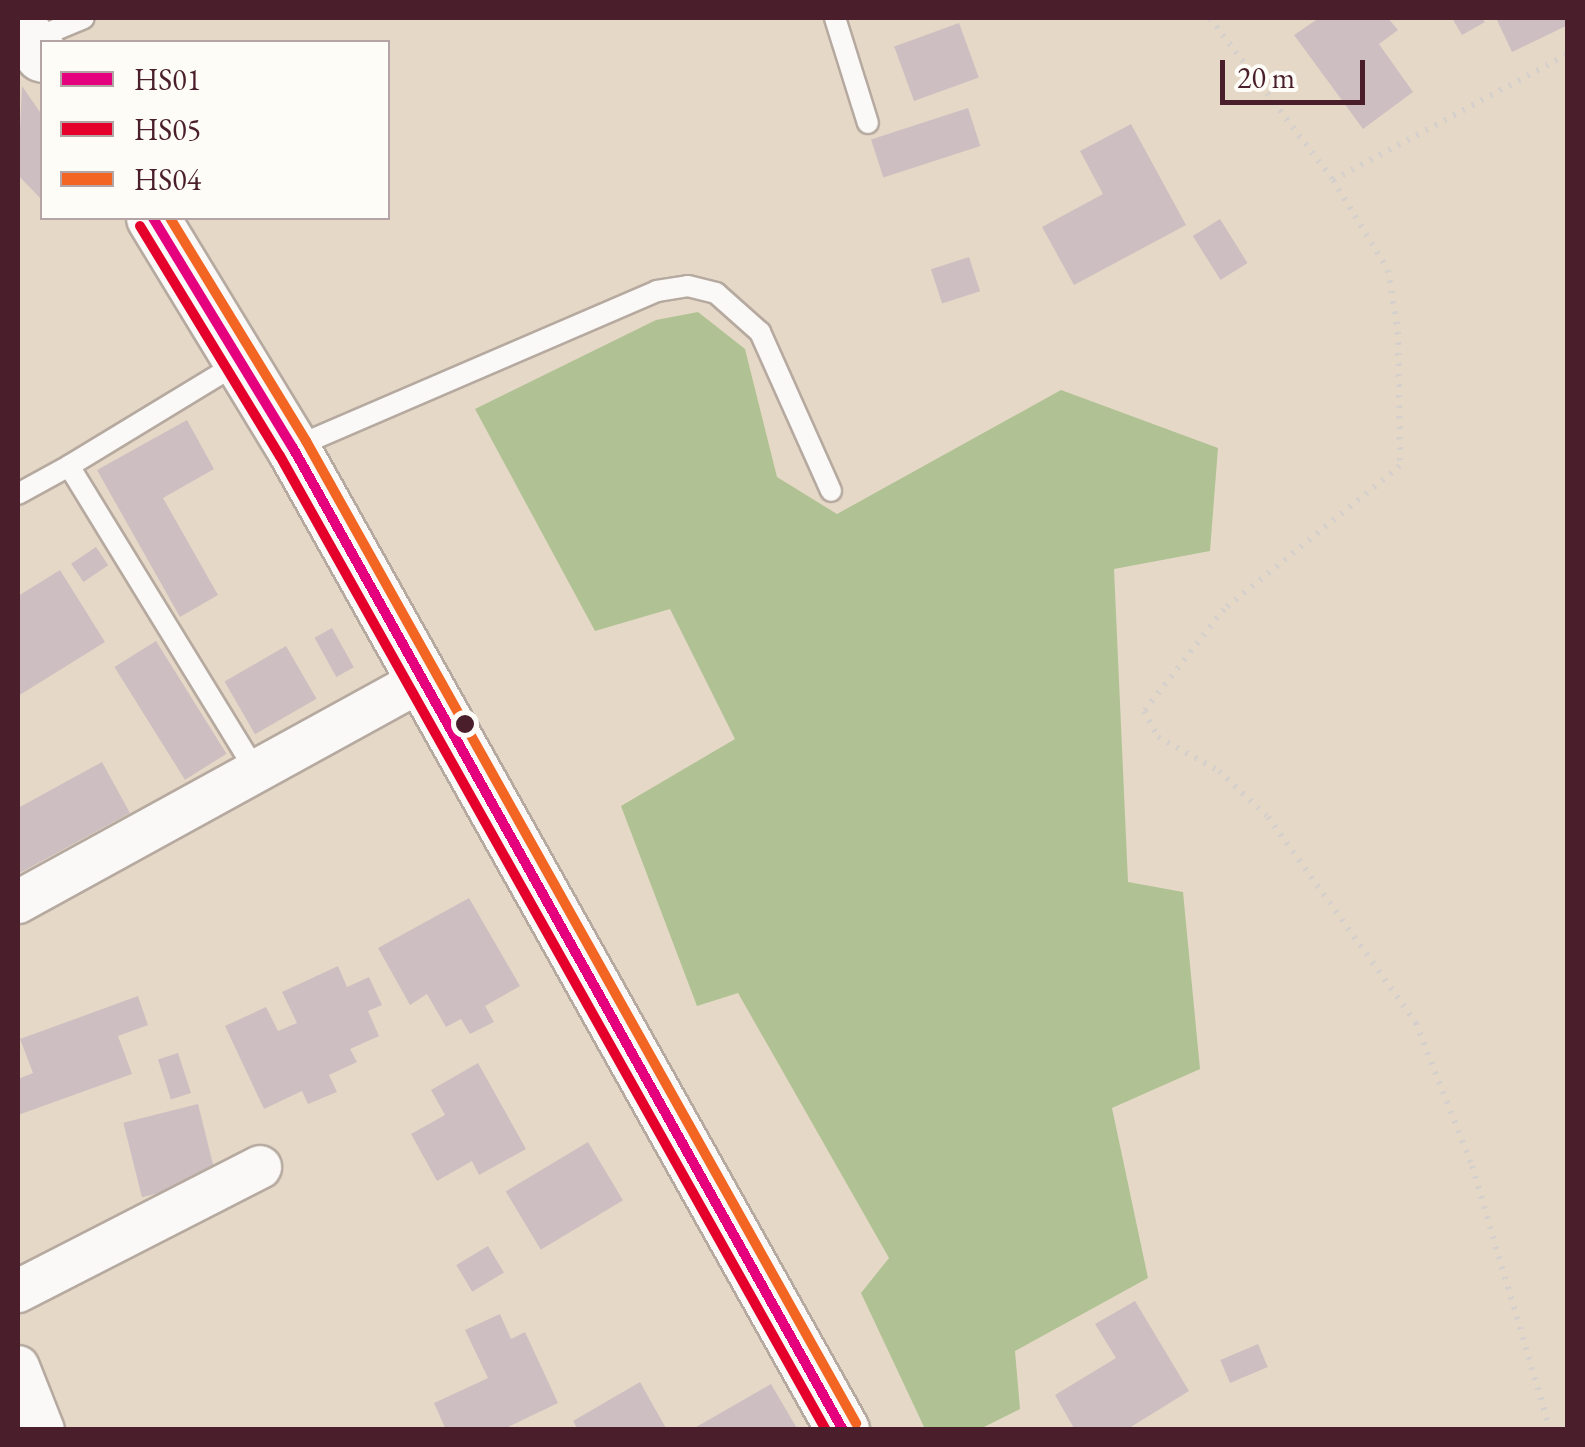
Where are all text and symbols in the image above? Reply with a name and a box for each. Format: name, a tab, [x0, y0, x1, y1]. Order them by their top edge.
legend	[40, 40, 390, 220]
scale bar	[1225, 40, 1370, 102]
text: 20 m	[1237, 58, 1295, 97]
text: HS01	[134, 60, 201, 99]
text: HS05	[134, 110, 201, 149]
text: HS04	[134, 160, 201, 199]
unlabelled marker	[455, 714, 475, 734]

